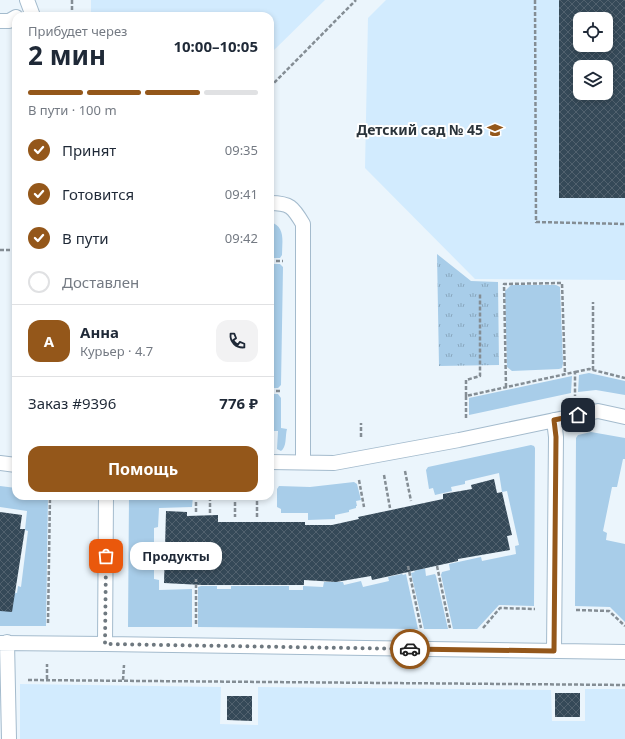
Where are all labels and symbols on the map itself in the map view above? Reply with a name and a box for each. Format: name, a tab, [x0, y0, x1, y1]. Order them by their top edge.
place label: Детский сад № 45	[356, 120, 483, 139]
school or university icon: Детский сад № 45	[486, 121, 504, 139]
pin	[561, 398, 595, 432]
pin	[89, 539, 123, 573]
callout: Продукты	[130, 542, 222, 570]
courier	[390, 629, 430, 669]

